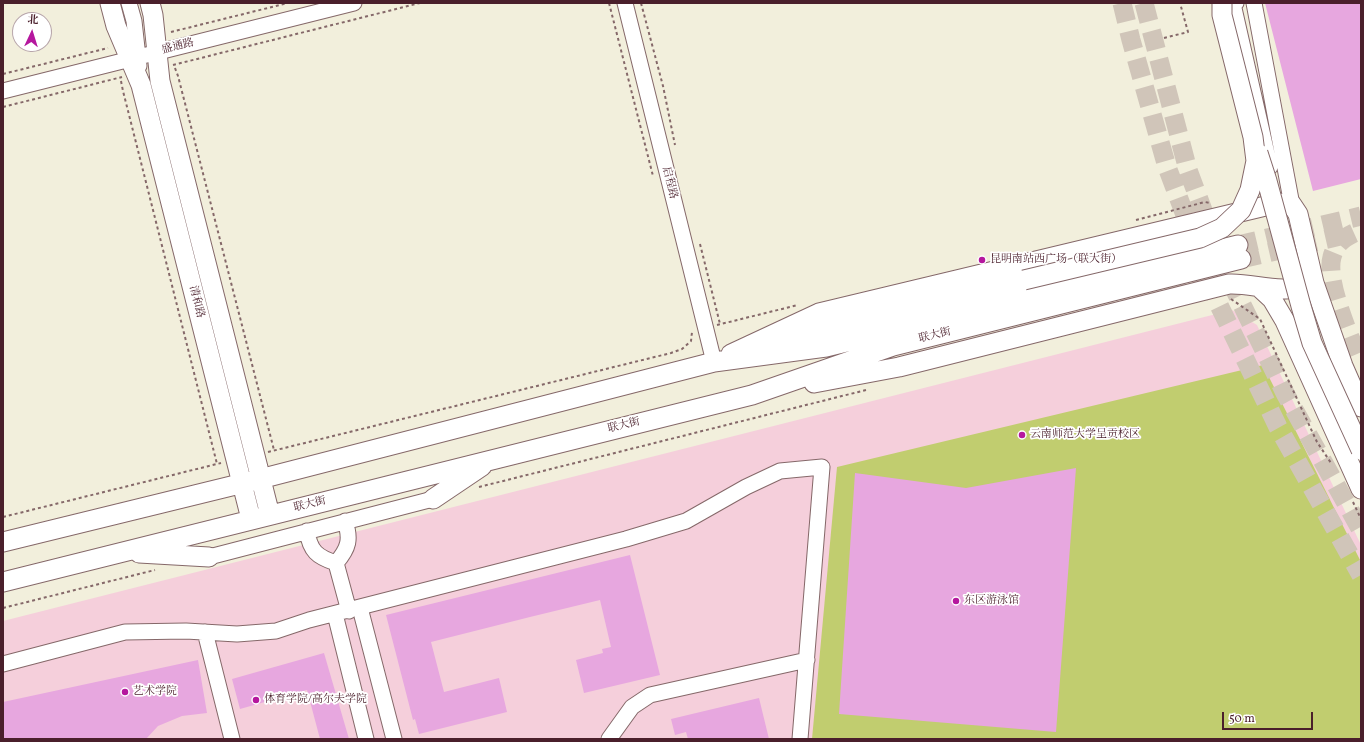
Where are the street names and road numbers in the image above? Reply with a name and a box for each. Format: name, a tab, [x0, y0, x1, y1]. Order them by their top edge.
street label: 盛通路	[160, 37, 196, 57]
street label: 启程路	[659, 165, 679, 201]
street label: 清和路	[186, 284, 206, 320]
street label: 联大街	[917, 326, 953, 346]
street label: 联大街	[606, 416, 642, 436]
street label: 联大街	[292, 495, 328, 515]

